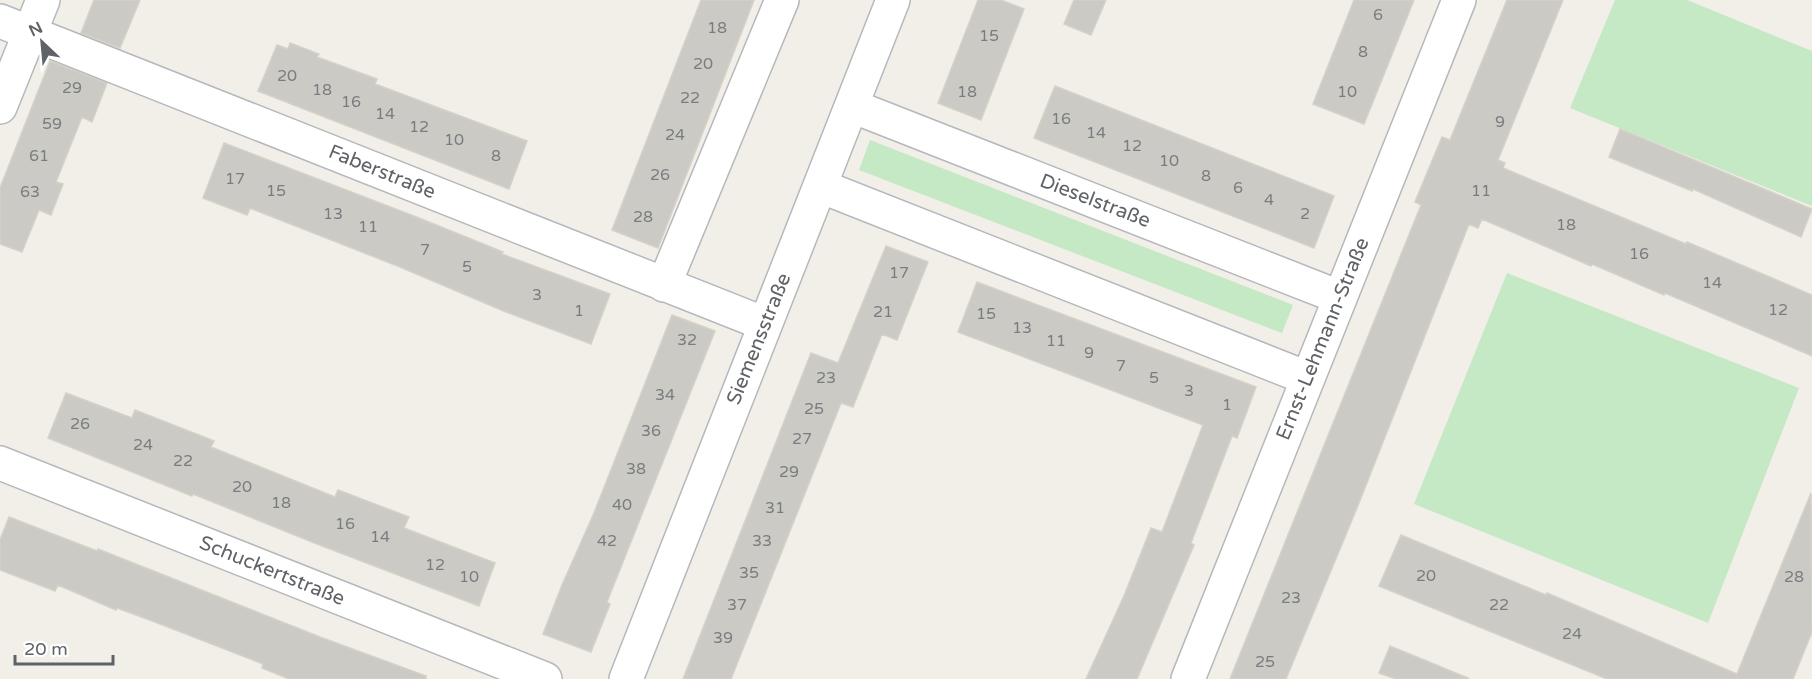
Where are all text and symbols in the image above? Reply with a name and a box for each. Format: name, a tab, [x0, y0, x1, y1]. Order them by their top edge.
house number: 6	[1373, 5, 1383, 25]
north arrow	[12, 12, 72, 72]
text: N	[26, 18, 46, 41]
house number: 18	[707, 18, 727, 38]
house number: 15	[979, 26, 999, 46]
house number: 8	[1358, 42, 1368, 62]
house number: 20	[693, 54, 713, 74]
house number: 20	[277, 66, 297, 86]
house number: 29	[62, 78, 82, 98]
house number: 18	[312, 80, 332, 100]
house number: 18	[957, 82, 977, 102]
house number: 10	[1337, 82, 1357, 102]
house number: 22	[680, 88, 700, 108]
house number: 16	[341, 92, 361, 112]
house number: 14	[375, 104, 395, 124]
house number: 16	[1051, 109, 1071, 129]
house number: 9	[1495, 112, 1505, 132]
house number: 59	[42, 114, 62, 134]
house number: 12	[409, 117, 429, 137]
house number: 14	[1086, 123, 1106, 143]
house number: 24	[665, 125, 685, 145]
house number: 10	[444, 130, 464, 150]
house number: 12	[1122, 136, 1142, 156]
street label: Faberstraße	[325, 140, 439, 204]
house number: 61	[29, 146, 49, 166]
house number: 8	[491, 146, 501, 166]
house number: 10	[1159, 151, 1179, 171]
house number: 26	[650, 165, 670, 185]
house number: 8	[1201, 166, 1211, 186]
house number: 17	[225, 169, 245, 189]
street label: Dieselstraße	[1036, 169, 1154, 233]
house number: 6	[1233, 178, 1243, 198]
house number: 15	[266, 181, 286, 201]
house number: 11	[1471, 181, 1491, 201]
house number: 63	[20, 182, 40, 202]
house number: 4	[1264, 190, 1274, 210]
house number: 13	[323, 204, 343, 224]
house number: 2	[1300, 204, 1310, 224]
house number: 28	[633, 207, 653, 227]
house number: 18	[1556, 215, 1576, 235]
house number: 11	[358, 217, 378, 237]
street label: Ernst-Lehmann-Straße	[1271, 234, 1375, 444]
house number: 7	[420, 240, 430, 260]
house number: 16	[1629, 244, 1649, 264]
house number: 5	[462, 257, 472, 277]
house number: 17	[889, 263, 909, 283]
street label: Siemensstraße	[722, 270, 796, 408]
house number: 14	[1702, 273, 1722, 293]
house number: 3	[532, 285, 542, 305]
house number: 12	[1768, 300, 1788, 320]
house number: 1	[574, 301, 584, 321]
house number: 21	[873, 302, 893, 322]
house number: 15	[976, 304, 996, 324]
house number: 13	[1012, 318, 1032, 338]
house number: 32	[677, 330, 697, 350]
house number: 11	[1046, 331, 1066, 351]
house number: 9	[1084, 343, 1094, 363]
house number: 7	[1116, 356, 1126, 376]
house number: 23	[816, 368, 836, 388]
house number: 5	[1149, 368, 1159, 388]
house number: 3	[1184, 381, 1194, 401]
house number: 34	[655, 385, 675, 405]
house number: 1	[1222, 395, 1232, 415]
house number: 25	[804, 399, 824, 419]
house number: 26	[70, 414, 90, 434]
house number: 36	[641, 421, 661, 441]
house number: 27	[792, 429, 812, 449]
house number: 24	[133, 435, 153, 455]
house number: 22	[173, 451, 193, 471]
house number: 38	[626, 459, 646, 479]
house number: 29	[779, 462, 799, 482]
house number: 20	[232, 477, 252, 497]
house number: 18	[271, 493, 291, 513]
house number: 40	[612, 495, 632, 515]
house number: 31	[765, 498, 785, 518]
house number: 16	[335, 514, 355, 534]
house number: 14	[370, 527, 390, 547]
street label: Schuckertstraße	[196, 531, 348, 611]
house number: 42	[597, 531, 617, 551]
house number: 33	[752, 531, 772, 551]
house number: 12	[425, 555, 445, 575]
house number: 35	[739, 563, 759, 583]
house number: 20	[1416, 566, 1436, 586]
house number: 10	[459, 567, 479, 587]
house number: 28	[1784, 567, 1804, 587]
house number: 23	[1281, 588, 1301, 608]
house number: 37	[727, 595, 747, 615]
house number: 22	[1489, 595, 1509, 615]
house number: 24	[1562, 624, 1582, 644]
scale bar	[15, 628, 112, 666]
house number: 39	[713, 628, 733, 648]
text: 20 m	[24, 638, 68, 660]
house number: 25	[1255, 652, 1275, 672]

